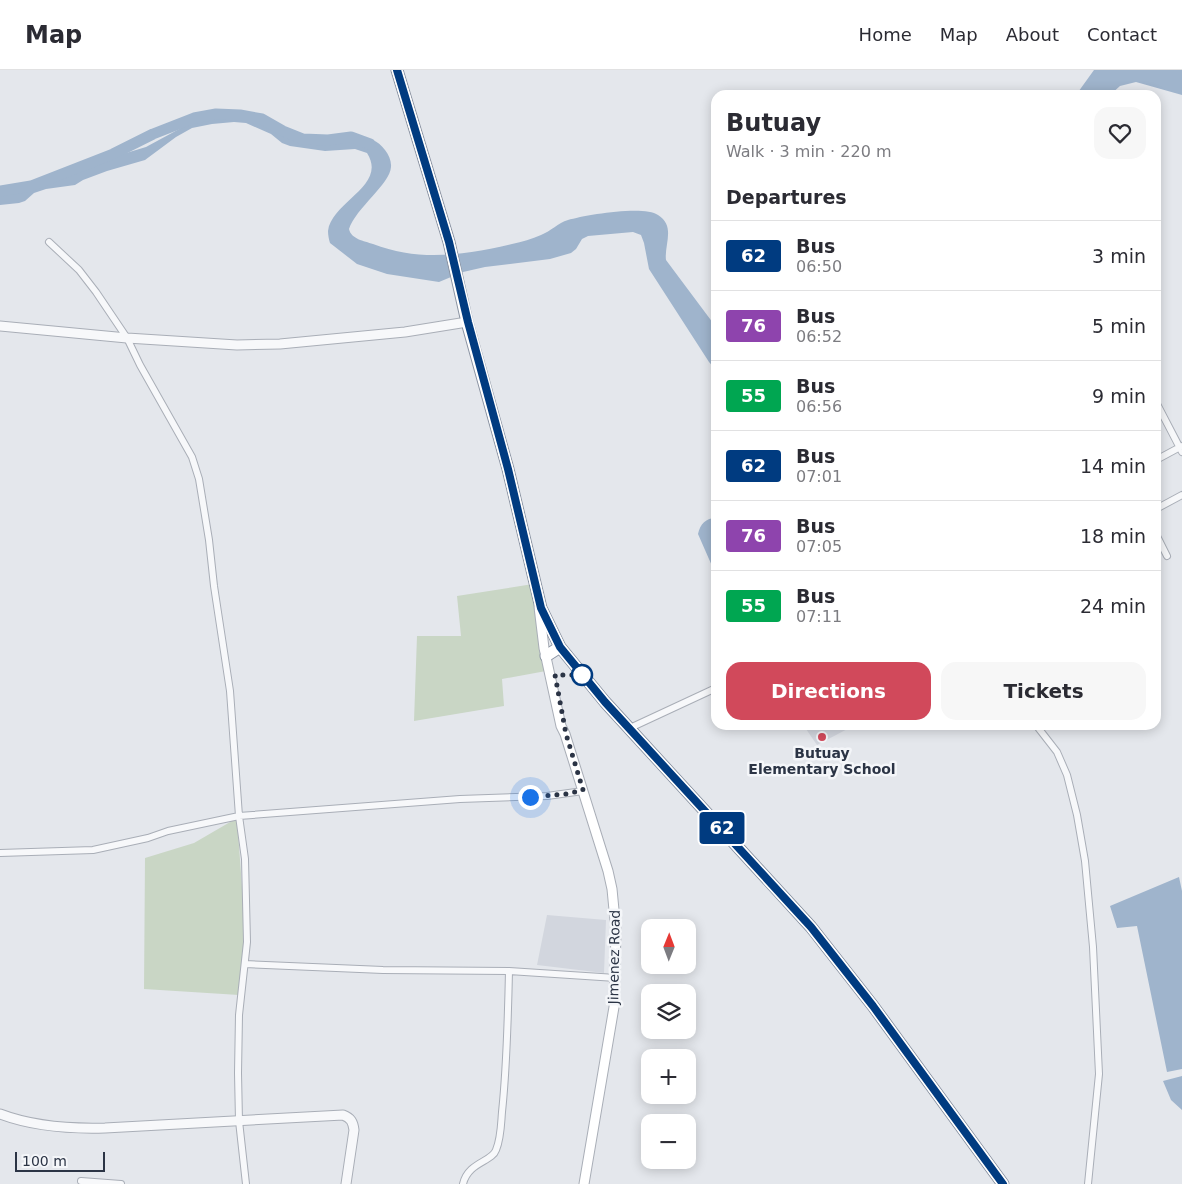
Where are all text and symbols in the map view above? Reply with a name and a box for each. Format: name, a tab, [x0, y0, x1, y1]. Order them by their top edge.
text: Map	[25, 21, 82, 49]
text: Home	[859, 24, 912, 45]
text: Map	[940, 24, 978, 45]
text: About	[1006, 24, 1059, 45]
text: Contact	[1087, 24, 1157, 45]
button: heart	[1094, 107, 1146, 159]
text: Butuay	[726, 109, 821, 137]
text: Walk · 3 min · 220 m	[726, 142, 891, 161]
text: Departures	[726, 186, 847, 208]
text: Bus	[796, 235, 835, 257]
text: 62	[741, 245, 766, 266]
text: 3 min	[1092, 245, 1146, 267]
text: 06:50	[796, 257, 842, 276]
text: Bus	[796, 305, 835, 327]
text: 76	[741, 315, 766, 336]
text: 5 min	[1092, 315, 1146, 337]
text: 06:52	[796, 327, 842, 346]
text: Bus	[796, 375, 835, 397]
text: 55	[741, 385, 766, 406]
text: 9 min	[1092, 385, 1146, 407]
text: 06:56	[796, 397, 842, 416]
text: Bus	[796, 445, 835, 467]
text: 62	[741, 455, 766, 476]
text: 14 min	[1080, 455, 1146, 477]
text: 07:01	[796, 467, 842, 486]
text: Bus	[796, 515, 835, 537]
text: 76	[741, 525, 766, 546]
text: 18 min	[1080, 525, 1146, 547]
text: 07:05	[796, 537, 842, 556]
text: Bus	[796, 585, 835, 607]
text: 55	[741, 595, 766, 616]
text: 24 min	[1080, 595, 1146, 617]
text: 07:11	[796, 607, 842, 626]
button: Directions	[726, 662, 931, 720]
button: Tickets	[941, 662, 1146, 720]
unlabelled marker	[571, 664, 593, 686]
marker: Butuay Elementary School	[816, 731, 828, 743]
place label: Butuay Elementary School	[748, 745, 896, 777]
your location	[518, 785, 543, 810]
line badge: 62	[700, 812, 744, 844]
text: 62	[709, 817, 735, 838]
street label: Jimenez Road	[605, 910, 623, 1005]
north arrow	[641, 919, 696, 974]
map controls	[641, 919, 696, 1169]
button: layers	[641, 984, 696, 1039]
button: +	[641, 1049, 696, 1104]
button: −	[641, 1114, 696, 1169]
scale bar	[15, 1149, 105, 1172]
text: 100 m	[22, 1153, 67, 1169]

